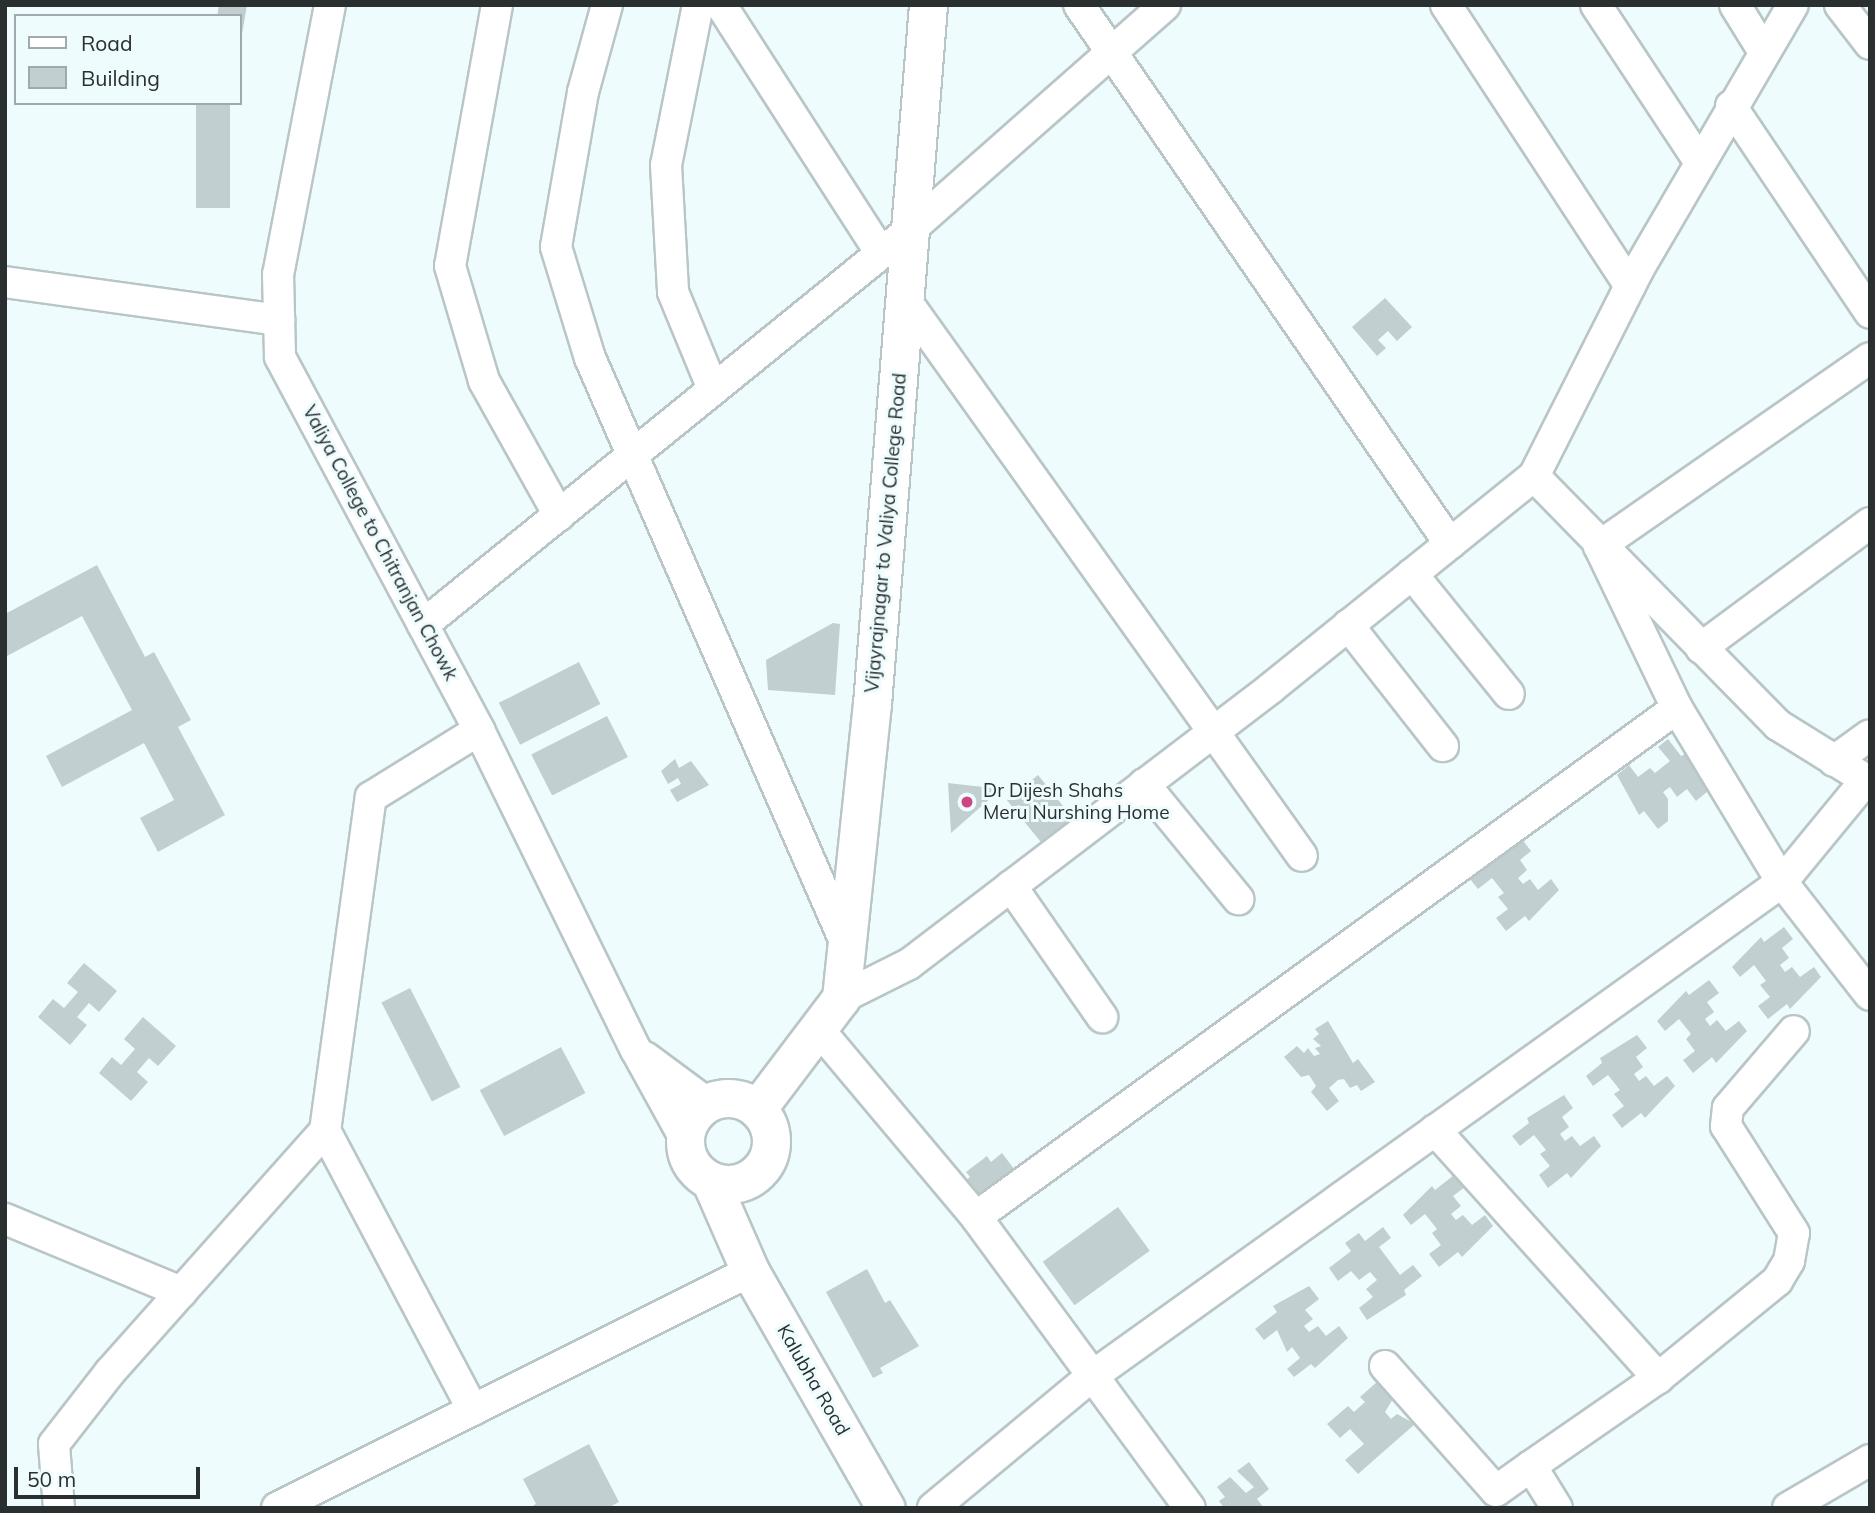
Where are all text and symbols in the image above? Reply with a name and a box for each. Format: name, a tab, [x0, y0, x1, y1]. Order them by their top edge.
legend	[14, 14, 242, 105]
text: Road	[81, 30, 132, 56]
text: Building	[81, 65, 160, 91]
street label: Vijayrajnagar to Valiya College Road	[861, 372, 911, 694]
street label: Valiya College to Chitranjan Chowk	[298, 402, 462, 684]
place label: Dr Dijesh Shahs Meru Nurshing Home	[983, 780, 1169, 824]
marker: Dr Dijesh Shahs Meru Nurshing Home	[957, 792, 977, 812]
street label: Kalubha Road	[772, 1320, 854, 1440]
scale bar	[18, 1454, 203, 1498]
text: 50 m	[27, 1466, 76, 1492]

